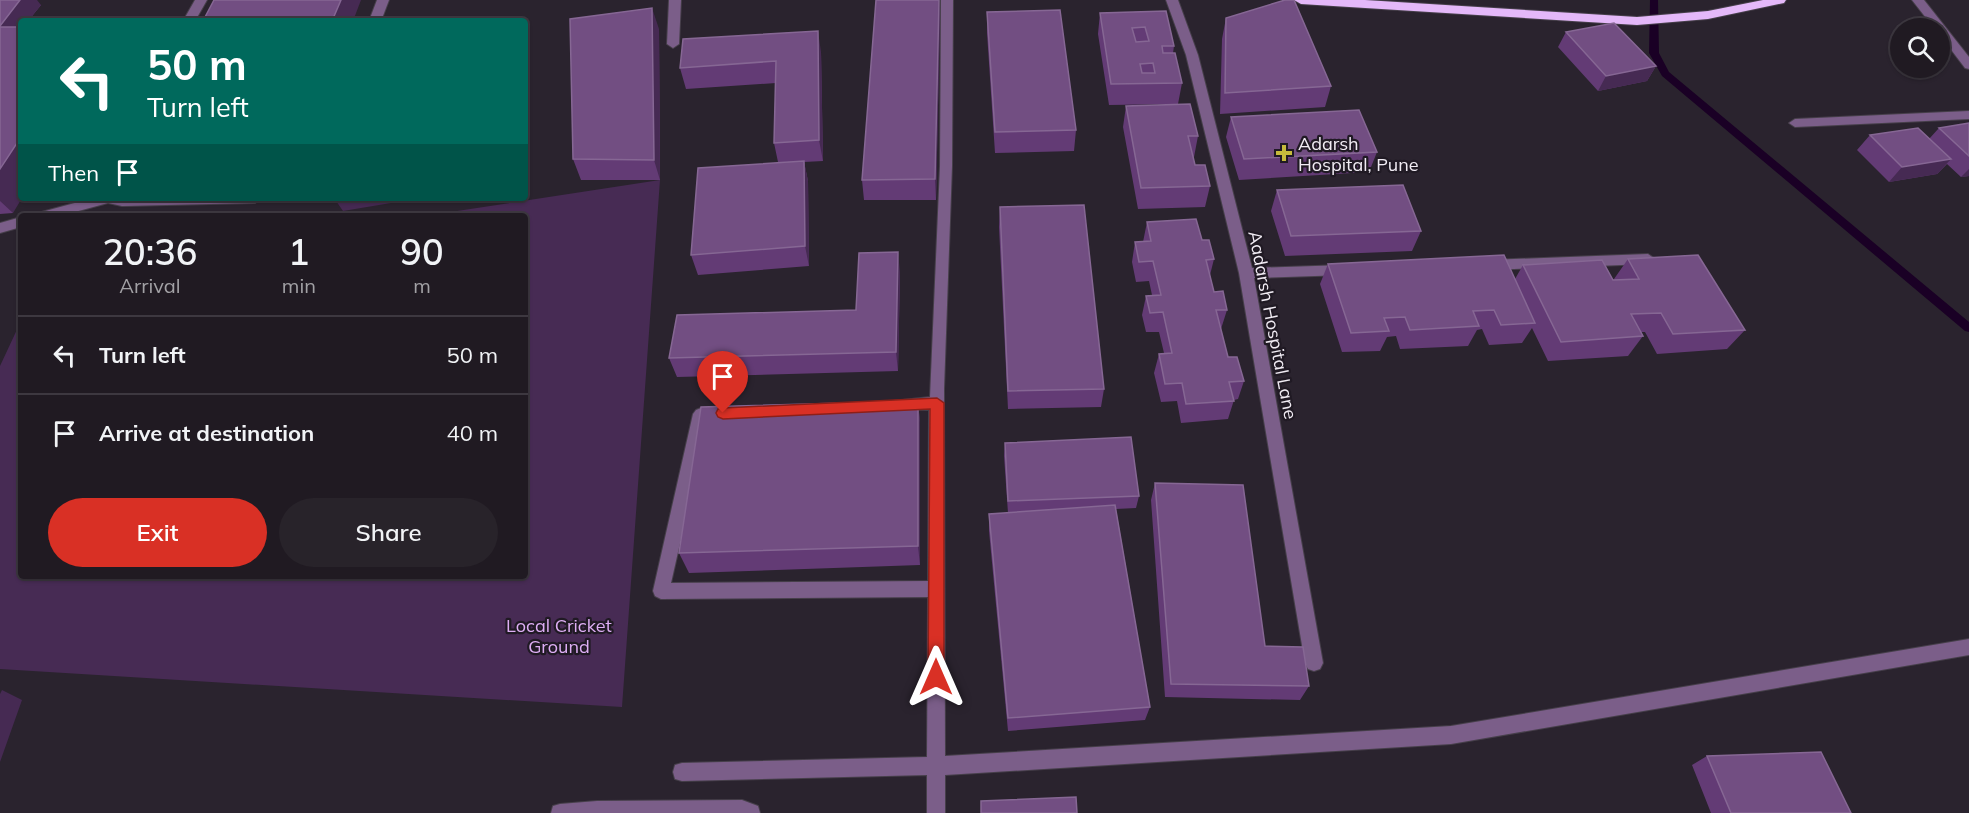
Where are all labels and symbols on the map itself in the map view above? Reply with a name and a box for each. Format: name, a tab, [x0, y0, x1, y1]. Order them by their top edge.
place label: Adarsh Hospital, Pune	[1298, 132, 1419, 176]
marker: Adarsh Hospital, Pune	[1275, 144, 1293, 162]
street label: Aadarsh Hospital Lane	[1243, 229, 1303, 421]
pin	[697, 351, 748, 413]
park label: Local Cricket Ground	[506, 614, 612, 658]
position arrow	[904, 645, 968, 709]

